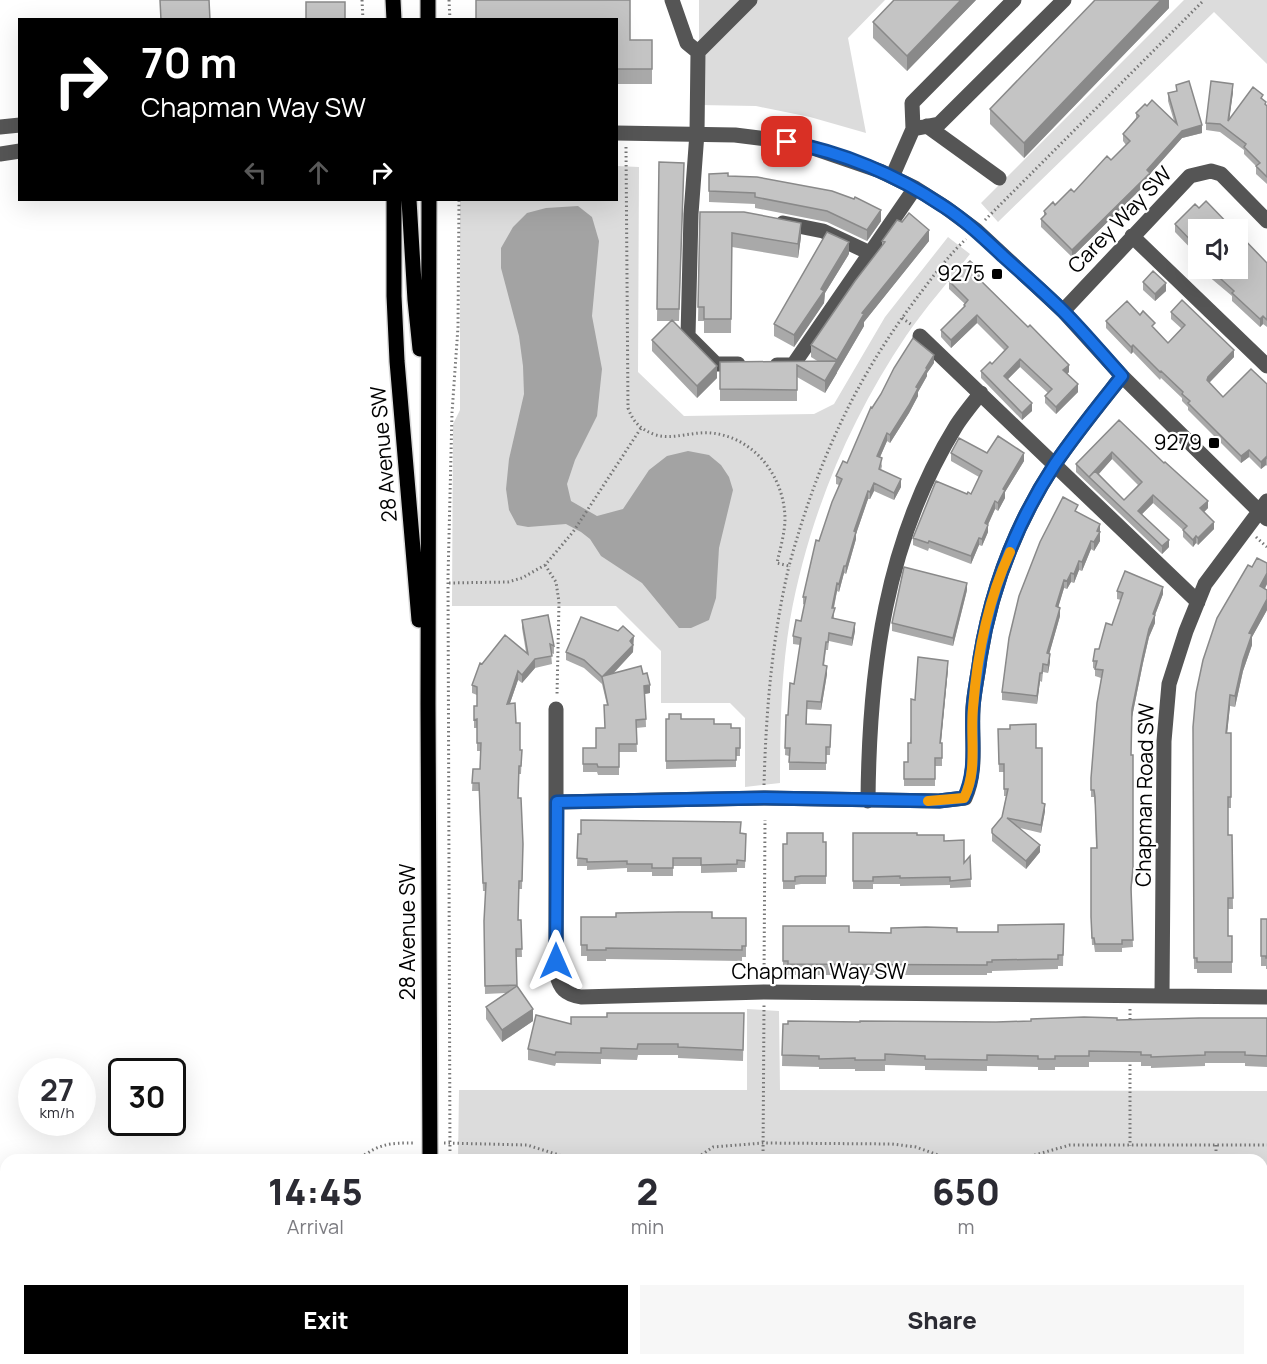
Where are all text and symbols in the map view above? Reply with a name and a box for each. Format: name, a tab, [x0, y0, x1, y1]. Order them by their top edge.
text: 70 m	[141, 33, 237, 91]
icon: right	[42, 42, 120, 120]
text: Chapman Way SW	[141, 88, 366, 125]
pin	[761, 116, 812, 167]
icon: arrive	[770, 125, 803, 158]
icon: left	[239, 156, 272, 189]
icon: ahead	[302, 156, 335, 189]
icon: right	[365, 156, 398, 189]
street label: Carey Way SW	[1061, 159, 1178, 279]
map controls	[1188, 219, 1248, 279]
button: sound	[1188, 219, 1248, 279]
place label: 9275	[937, 259, 985, 287]
marker: 9275	[990, 267, 1004, 281]
street label: 28 Avenue SW	[363, 384, 403, 523]
place label: 9279	[1153, 428, 1202, 456]
marker: 9279	[1207, 436, 1221, 450]
street label: Chapman Road SW	[1128, 702, 1160, 887]
street label: 28 Avenue SW	[393, 863, 421, 1000]
position arrow	[524, 929, 588, 993]
street label: Chapman Way SW	[732, 957, 907, 985]
speed limit sign: 30	[108, 1058, 186, 1136]
text: 27	[40, 1069, 74, 1110]
text: km/h	[40, 1102, 74, 1123]
text: 14:45	[268, 1167, 363, 1216]
text: 2	[637, 1167, 658, 1216]
text: 650	[932, 1167, 1000, 1216]
text: Arrival	[287, 1213, 344, 1240]
text: min	[631, 1213, 664, 1240]
text: m	[958, 1213, 975, 1240]
button: Exit	[24, 1285, 628, 1354]
button: Share	[640, 1285, 1244, 1354]

